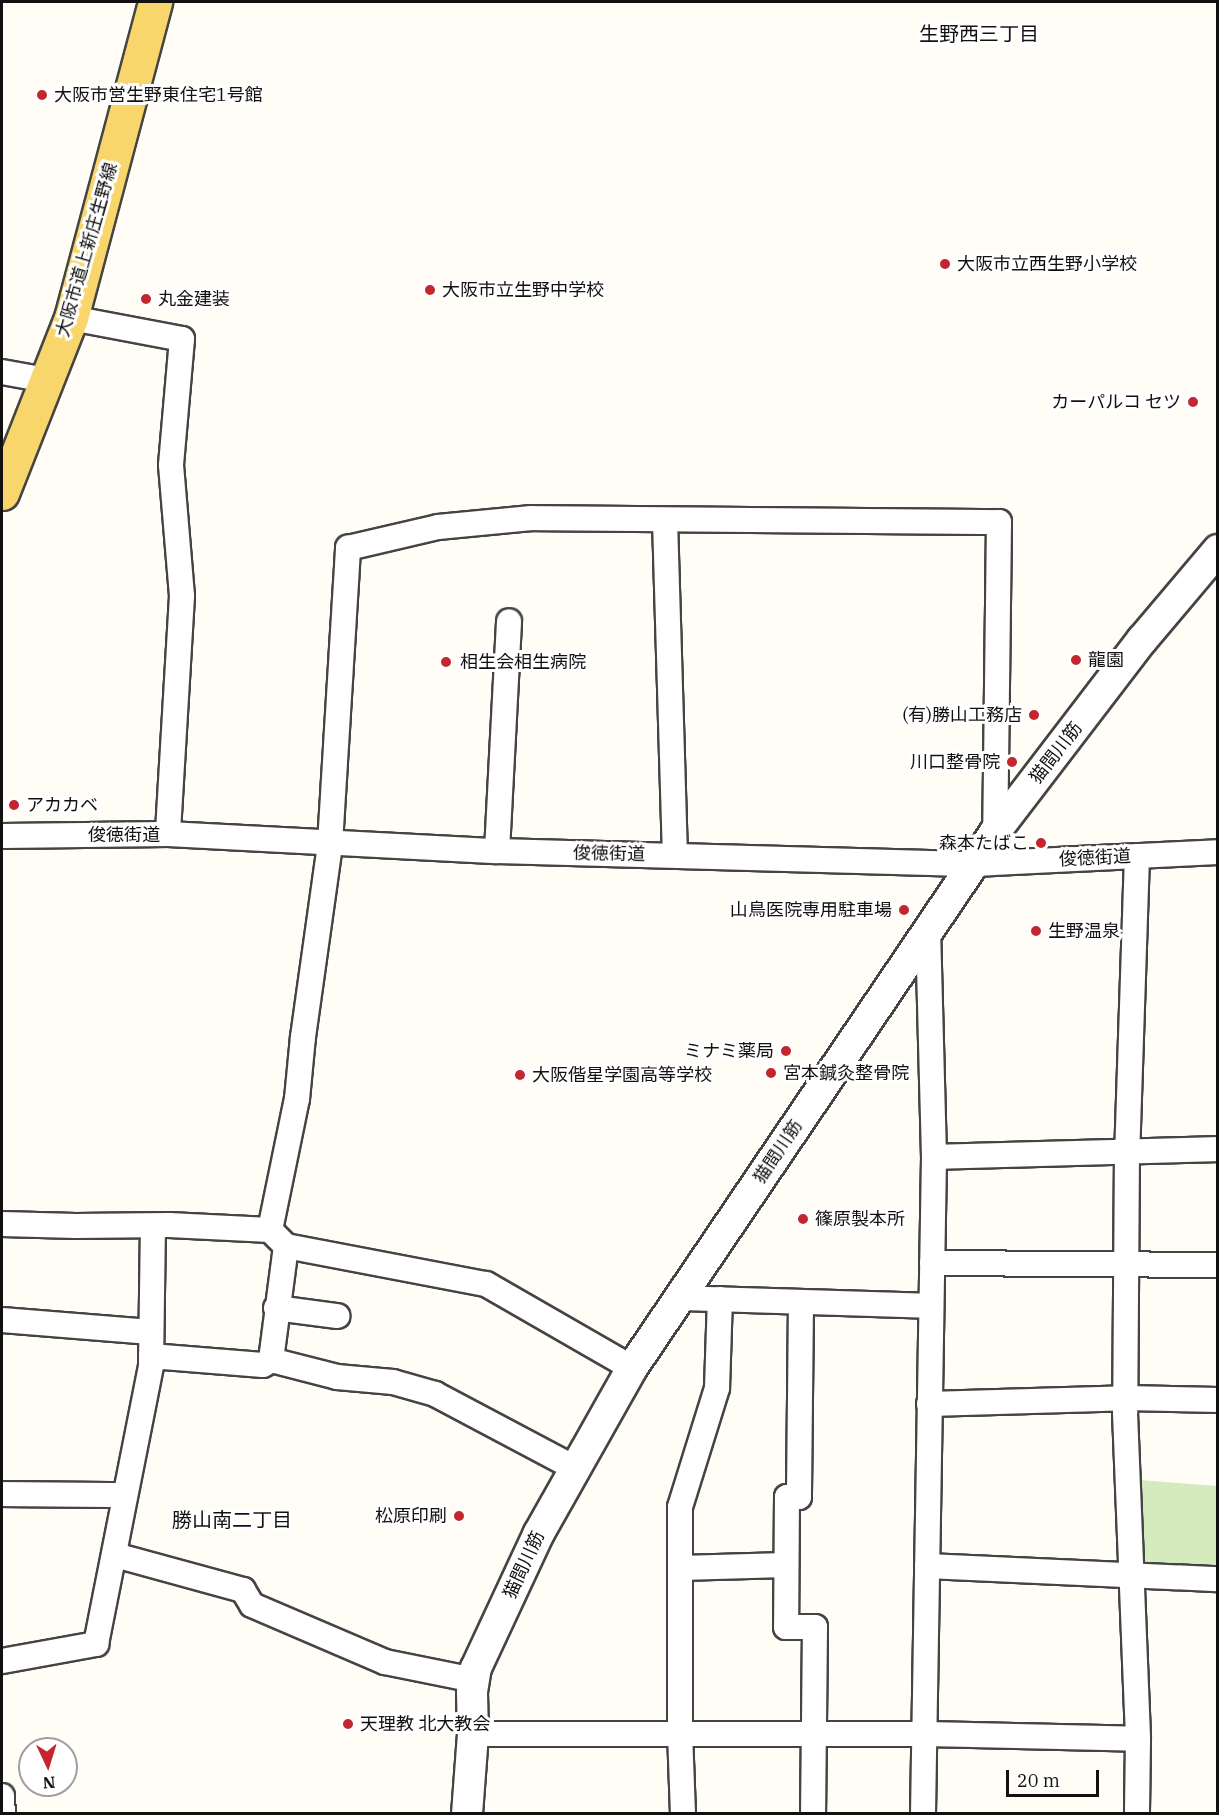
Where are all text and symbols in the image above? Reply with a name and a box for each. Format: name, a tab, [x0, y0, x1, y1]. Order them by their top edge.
district label: 生野西三丁目	[919, 21, 1039, 45]
place label: 大阪市営生野東住宅1号館	[54, 84, 263, 106]
marker: 大阪市営生野東住宅1号館	[35, 88, 49, 102]
street label: 大阪市道上新庄生野線	[52, 161, 122, 339]
place label: 大阪市立西生野小学校	[957, 253, 1137, 275]
marker: 大阪市立西生野小学校	[938, 257, 952, 271]
place label: 大阪市立生野中学校	[442, 279, 604, 301]
marker: 大阪市立生野中学校	[423, 283, 437, 297]
place label: 丸金建装	[158, 288, 230, 310]
marker: 丸金建装	[139, 292, 153, 306]
place label: カーパルコ セツ	[1051, 391, 1181, 413]
marker: カーパルコ セツ	[1186, 395, 1200, 409]
place label: 龍園	[1088, 649, 1124, 671]
place label: 相生会相生病院	[460, 651, 586, 673]
marker: 相生会相生病院	[437, 653, 455, 671]
marker: 龍園	[1069, 653, 1083, 667]
place label: (有)勝山工務店	[902, 704, 1022, 726]
marker: (有)勝山工務店	[1027, 708, 1041, 722]
street label: 猫間川筋	[1025, 718, 1087, 788]
place label: 川口整骨院	[910, 751, 1000, 773]
marker: 川口整骨院	[1005, 755, 1019, 769]
place label: アカカベ	[26, 794, 98, 816]
marker: アカカベ	[7, 798, 21, 812]
street label: 俊徳街道	[88, 824, 160, 846]
place label: 森本たばこ	[939, 832, 1029, 854]
marker: 森本たばこ	[1034, 836, 1048, 850]
street label: 俊徳街道	[573, 843, 645, 865]
street label: 俊徳街道	[1058, 845, 1132, 871]
place label: 山鳥医院専用駐車場	[730, 899, 892, 921]
marker: 山鳥医院専用駐車場	[897, 903, 911, 917]
place label: 生野温泉	[1048, 920, 1120, 942]
marker: 生野温泉	[1029, 924, 1043, 938]
place label: ミナミ薬局	[684, 1040, 774, 1062]
marker: ミナミ薬局	[779, 1044, 793, 1058]
place label: 宮本鍼灸整骨院	[783, 1062, 909, 1084]
place label: 大阪偕星学園高等学校	[532, 1064, 712, 1086]
marker: 宮本鍼灸整骨院	[764, 1066, 778, 1080]
marker: 大阪偕星学園高等学校	[513, 1068, 527, 1082]
street label: 猫間川筋	[749, 1116, 807, 1188]
place label: 篠原製本所	[815, 1208, 905, 1230]
marker: 篠原製本所	[796, 1212, 810, 1226]
place label: 松原印刷	[375, 1505, 447, 1527]
district label: 勝山南二丁目	[172, 1507, 292, 1531]
marker: 松原印刷	[452, 1509, 466, 1523]
street label: 猫間川筋	[499, 1528, 549, 1602]
place label: 天理教 北大教会	[360, 1713, 490, 1735]
marker: 天理教 北大教会	[341, 1717, 355, 1731]
north arrow	[18, 1737, 78, 1797]
scale bar	[1009, 1758, 1102, 1796]
text: 20 m	[1017, 1769, 1060, 1792]
text: N	[42, 1773, 56, 1793]

